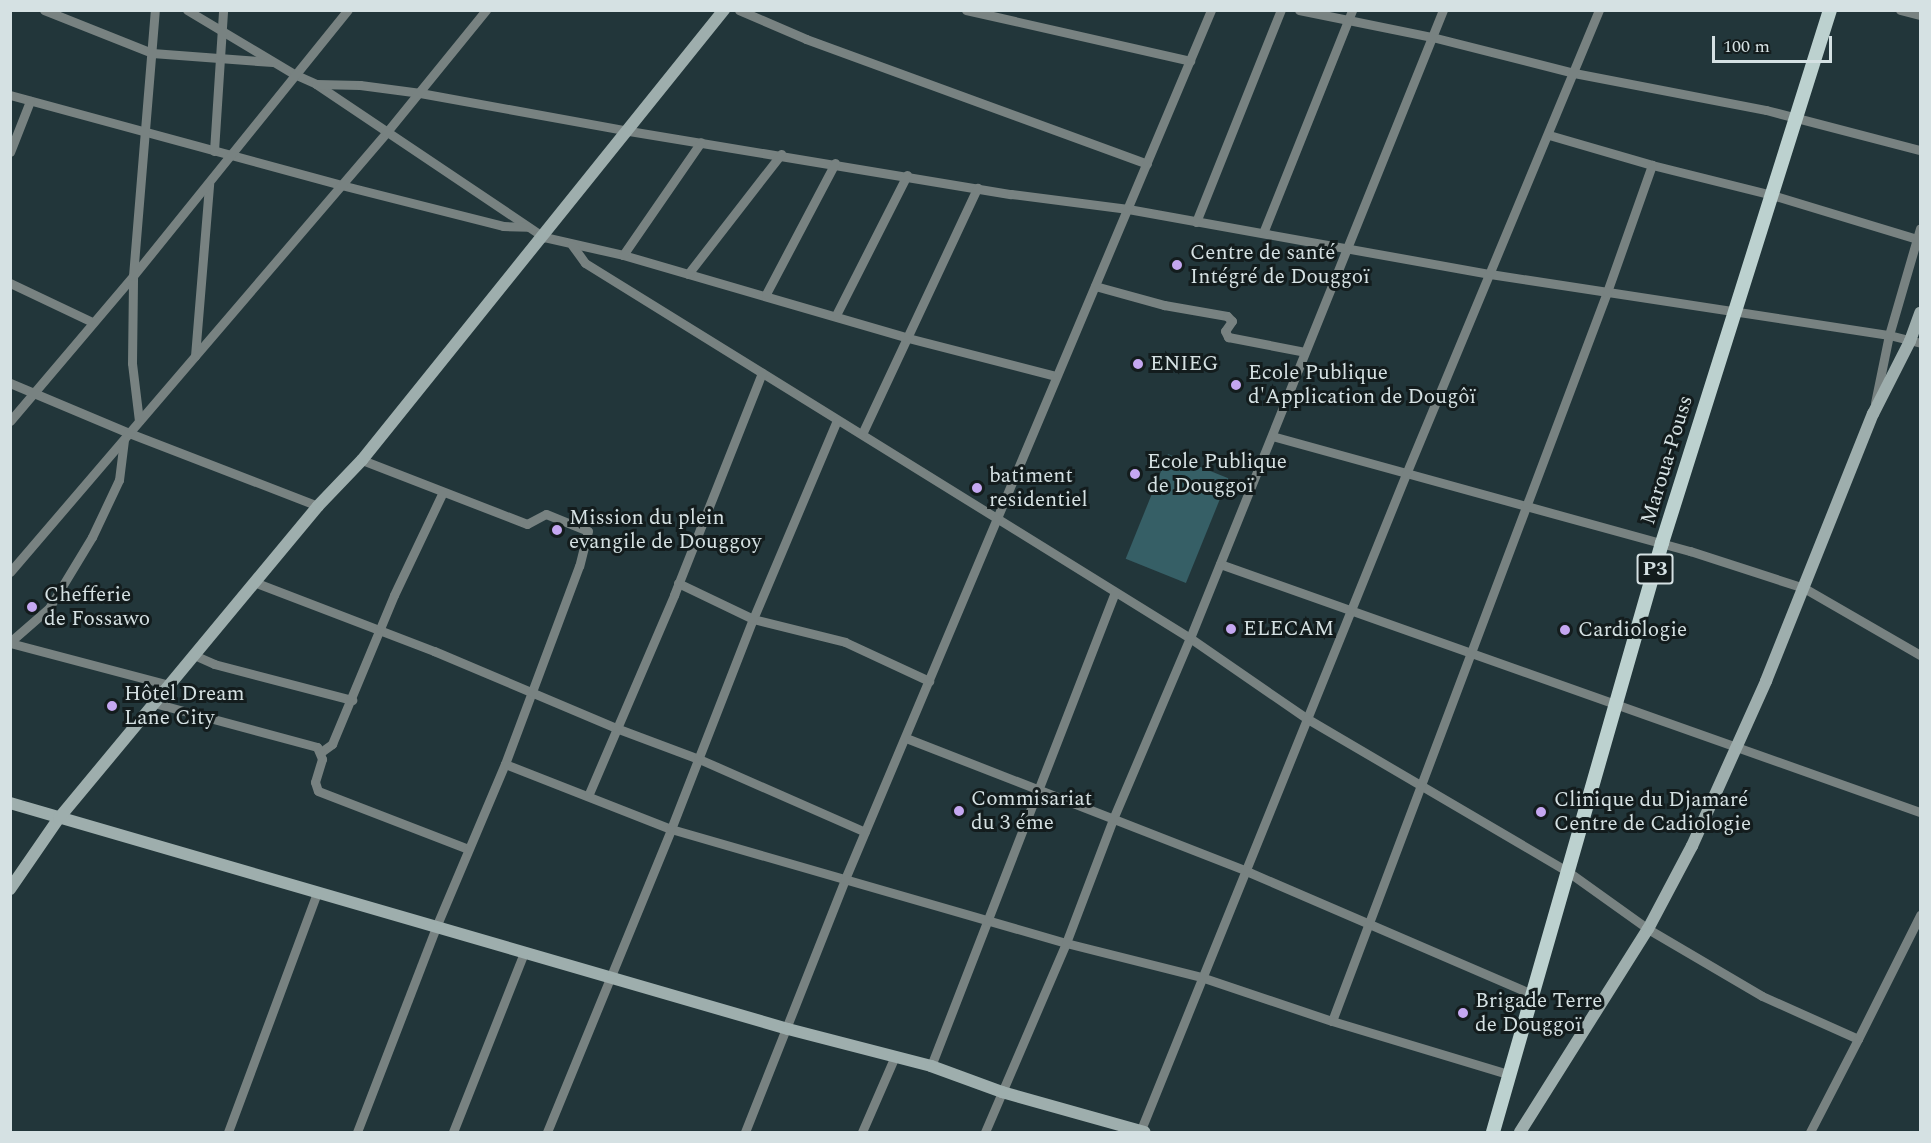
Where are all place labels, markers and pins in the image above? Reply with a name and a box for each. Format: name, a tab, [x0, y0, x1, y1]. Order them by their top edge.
place label: Centre de santé Intégré de Douggoï	[1190, 240, 1370, 290]
marker: Centre de santé Intégré de Douggoï	[1168, 256, 1186, 274]
place label: ENIEG	[1150, 351, 1218, 377]
marker: ENIEG	[1131, 357, 1145, 371]
place label: Ecole Publique d'Application de Dougôï	[1248, 360, 1476, 410]
marker: Ecole Publique d'Application de Dougôï	[1229, 378, 1243, 392]
place label: Ecole Publique de Douggoï	[1147, 449, 1287, 499]
place label: batiment residentiel	[989, 463, 1088, 513]
marker: Ecole Publique de Douggoï	[1128, 467, 1142, 481]
marker: batiment residentiel	[970, 481, 984, 495]
place label: Mission du plein evangile de Douggoy	[569, 505, 762, 555]
marker: Mission du plein evangile de Douggoy	[550, 523, 564, 537]
place label: Chefferie de Fossawo	[44, 582, 150, 632]
marker: Chefferie de Fossawo	[25, 600, 39, 614]
place label: ELECAM	[1243, 616, 1334, 642]
place label: Cardiologie	[1578, 617, 1687, 643]
marker: Cardiologie	[1556, 621, 1574, 639]
marker: ELECAM	[1224, 622, 1238, 636]
place label: Hôtel Dream Lane City	[124, 681, 245, 731]
marker: Hôtel Dream Lane City	[105, 699, 119, 713]
place label: Commisariat du 3 éme	[971, 786, 1092, 836]
place label: Clinique du Djamaré Centre de Cadiologie	[1554, 787, 1751, 837]
marker: Clinique du Djamaré Centre de Cadiologie	[1532, 803, 1550, 821]
marker: Commisariat du 3 éme	[952, 804, 966, 818]
place label: Brigade Terre de Douggoï	[1475, 988, 1603, 1038]
marker: Brigade Terre de Douggoï	[1456, 1006, 1470, 1020]

